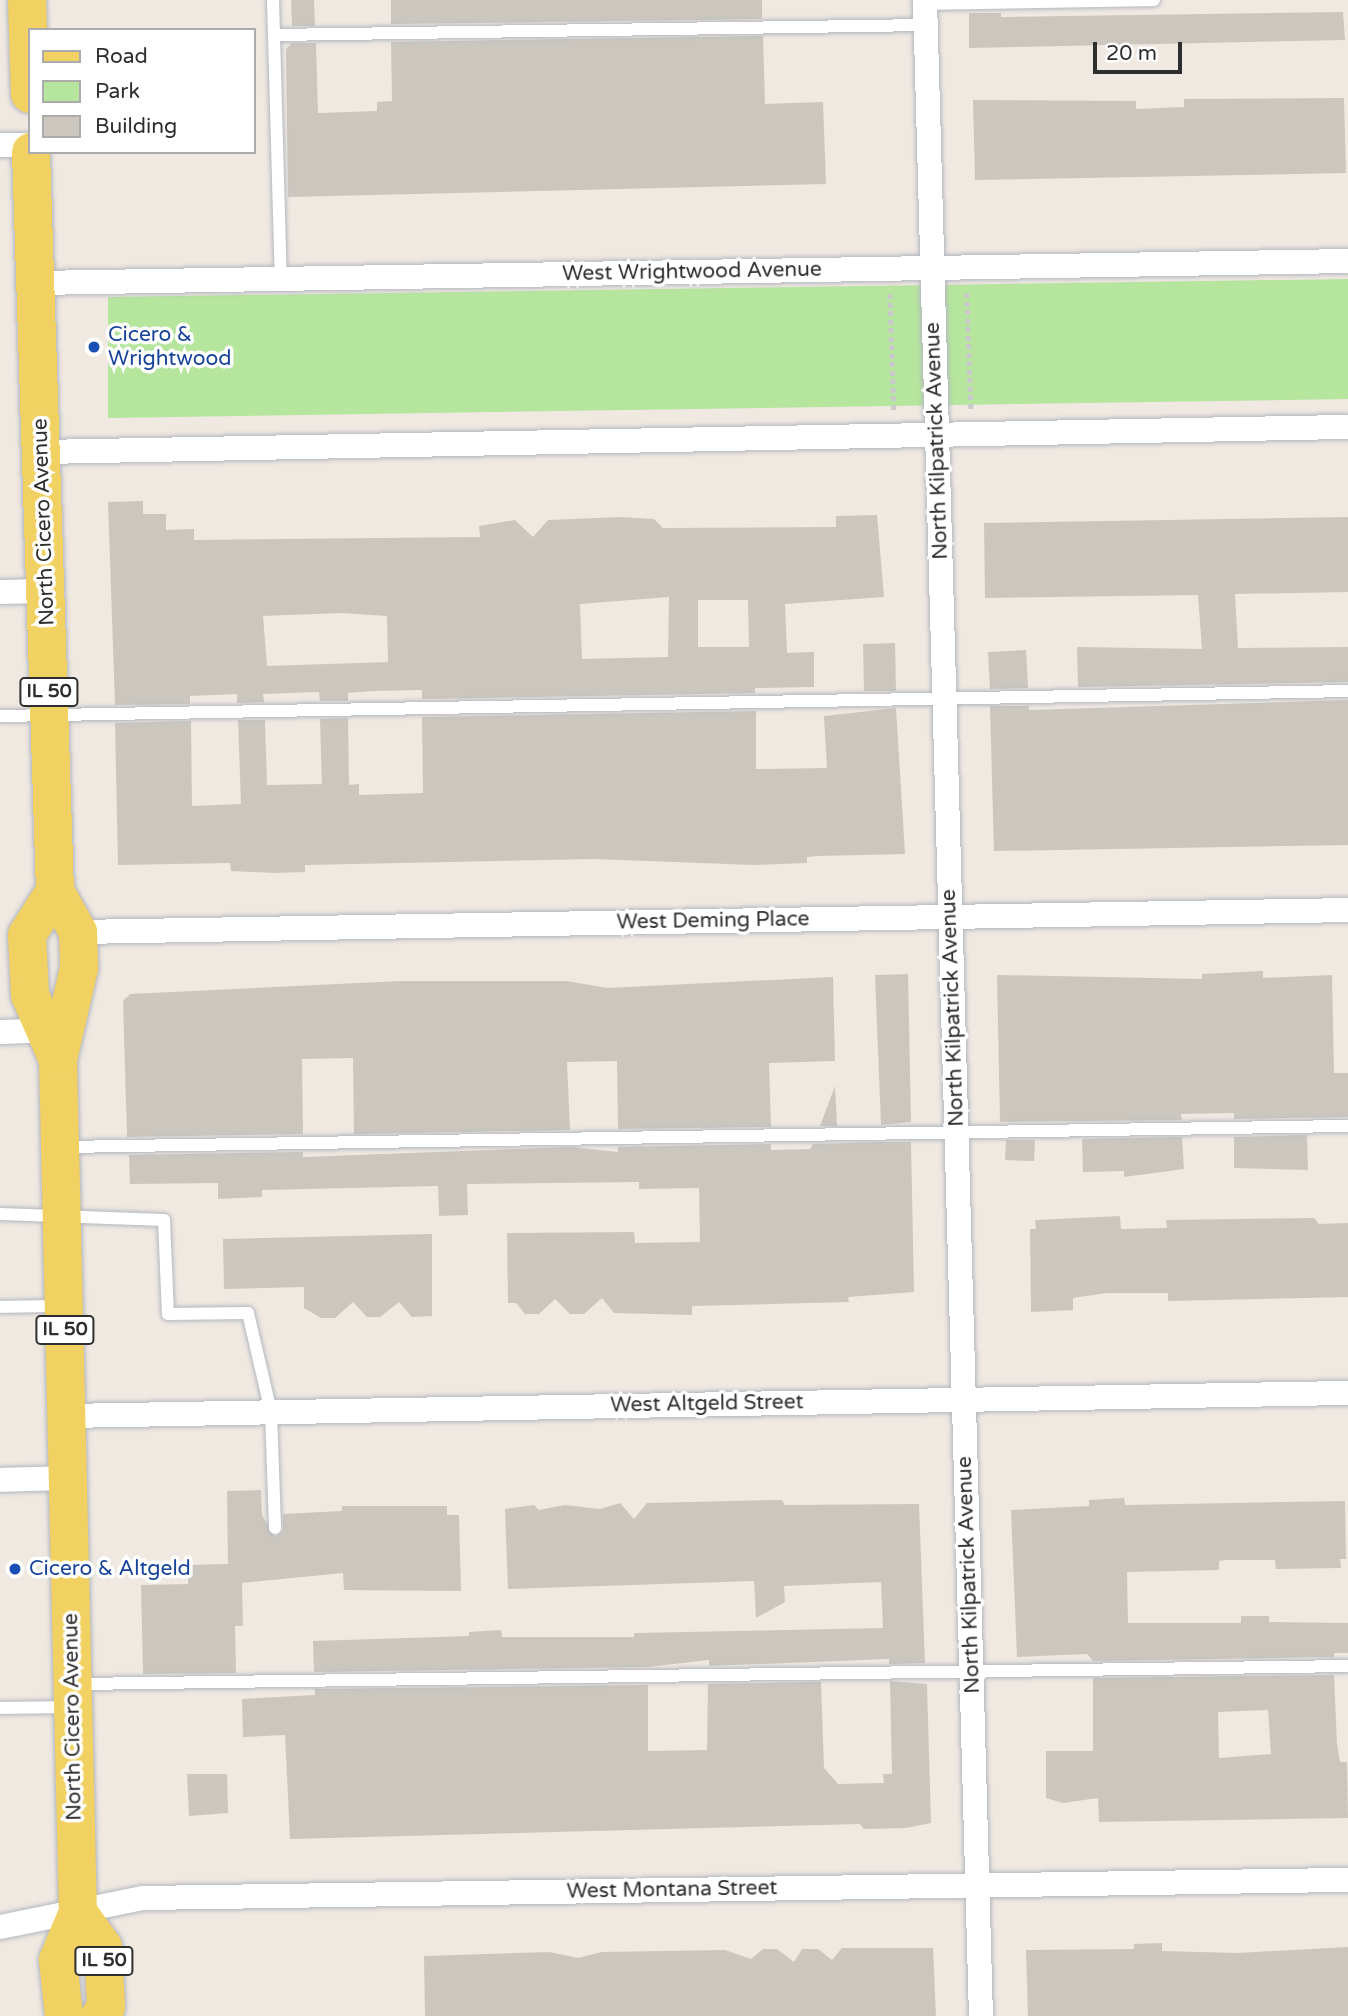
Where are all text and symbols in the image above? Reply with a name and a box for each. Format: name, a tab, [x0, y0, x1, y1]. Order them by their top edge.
legend	[28, 28, 256, 154]
scale bar	[1096, 28, 1185, 72]
text: 20 m	[1106, 41, 1157, 66]
text: Road	[95, 44, 148, 69]
text: Park	[95, 79, 140, 104]
text: Building	[95, 114, 177, 139]
street label: West Wrightwood Avenue	[562, 257, 822, 287]
place label: Cicero & Wrightwood	[108, 322, 231, 372]
street label: North Kilpatrick Avenue	[920, 322, 954, 560]
marker: Cicero & Wrightwood	[86, 339, 102, 355]
street label: North Cicero Avenue	[28, 418, 60, 626]
road number: IL 50	[19, 677, 79, 708]
street label: North Kilpatrick Avenue	[936, 889, 970, 1127]
street label: West Deming Place	[616, 907, 810, 935]
road number: IL 50	[35, 1314, 95, 1346]
street label: West Altgeld Street	[610, 1390, 804, 1418]
street label: North Kilpatrick Avenue	[952, 1456, 986, 1694]
place label: Cicero & Altgeld	[29, 1556, 191, 1582]
marker: Cicero & Altgeld	[7, 1561, 23, 1577]
street label: North Cicero Avenue	[59, 1613, 87, 1821]
street label: West Montana Street	[566, 1876, 778, 1904]
road number: IL 50	[74, 1946, 134, 1977]

